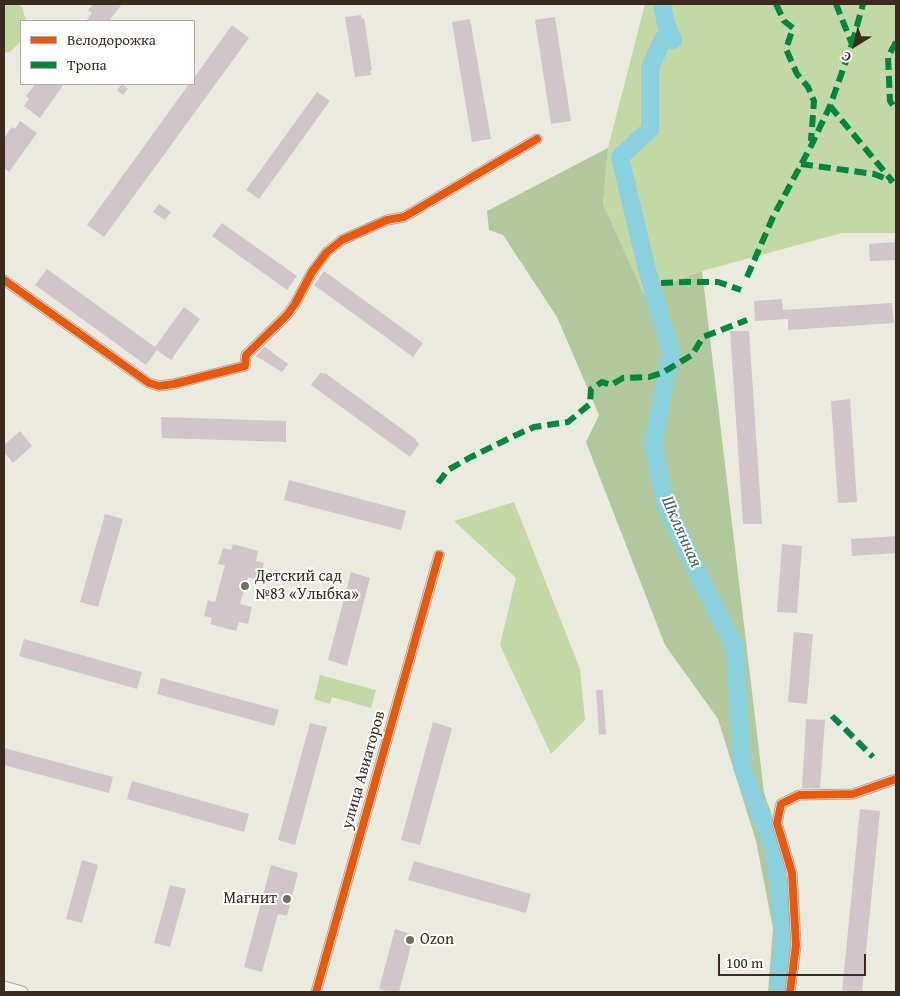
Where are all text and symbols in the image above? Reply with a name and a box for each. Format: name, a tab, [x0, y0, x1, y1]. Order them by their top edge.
legend	[20, 20, 195, 85]
north arrow	[830, 20, 880, 70]
text: Велодорожка	[67, 29, 156, 50]
text: С	[837, 47, 855, 68]
text: Тропа	[67, 54, 107, 75]
water label: Шклянная	[656, 493, 706, 571]
place label: Детский сад №83 «Улыбка»	[255, 567, 359, 605]
marker: Детский сад №83 «Улыбка»	[239, 580, 251, 592]
street label: улица Авиаторов	[338, 709, 390, 831]
place label: Магнит	[224, 889, 277, 909]
marker: Магнит	[281, 893, 293, 905]
place label: Ozon	[420, 930, 454, 950]
marker: Ozon	[404, 934, 416, 946]
scale bar	[720, 944, 868, 976]
text: 100 m	[726, 952, 763, 973]

